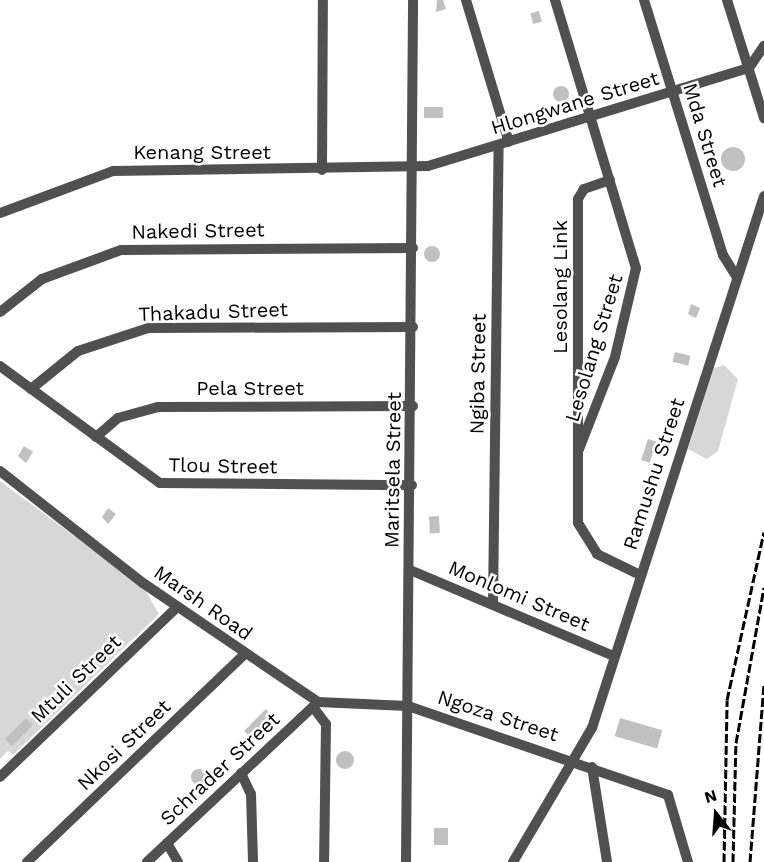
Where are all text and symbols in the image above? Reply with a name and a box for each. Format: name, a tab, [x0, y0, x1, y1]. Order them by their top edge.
street label: Hlongwane Street	[488, 66, 662, 140]
street label: Mda Street	[678, 80, 732, 190]
street label: Kenang Street	[133, 140, 271, 164]
street label: Nakedi Street	[131, 218, 265, 244]
street label: Lesolang Link	[548, 220, 572, 354]
street label: Lesolang Street	[560, 271, 628, 425]
street label: Thakadu Street	[138, 297, 288, 327]
street label: Ngiba Street	[465, 313, 491, 435]
street label: Pela Street	[196, 376, 304, 400]
street label: Maritsela Street	[380, 391, 406, 549]
street label: Ramushu Street	[618, 395, 690, 553]
street label: Tlou Street	[168, 453, 278, 479]
street label: Monlomi Street	[445, 555, 593, 637]
street label: Marsh Road	[149, 560, 257, 646]
street label: Mtuli Street	[26, 630, 126, 728]
street label: Ngoza Street	[434, 685, 562, 747]
street label: Nkosi Street	[72, 695, 176, 795]
street label: Schrader Street	[155, 707, 285, 831]
north arrow	[686, 784, 746, 844]
text: N	[702, 785, 719, 807]

